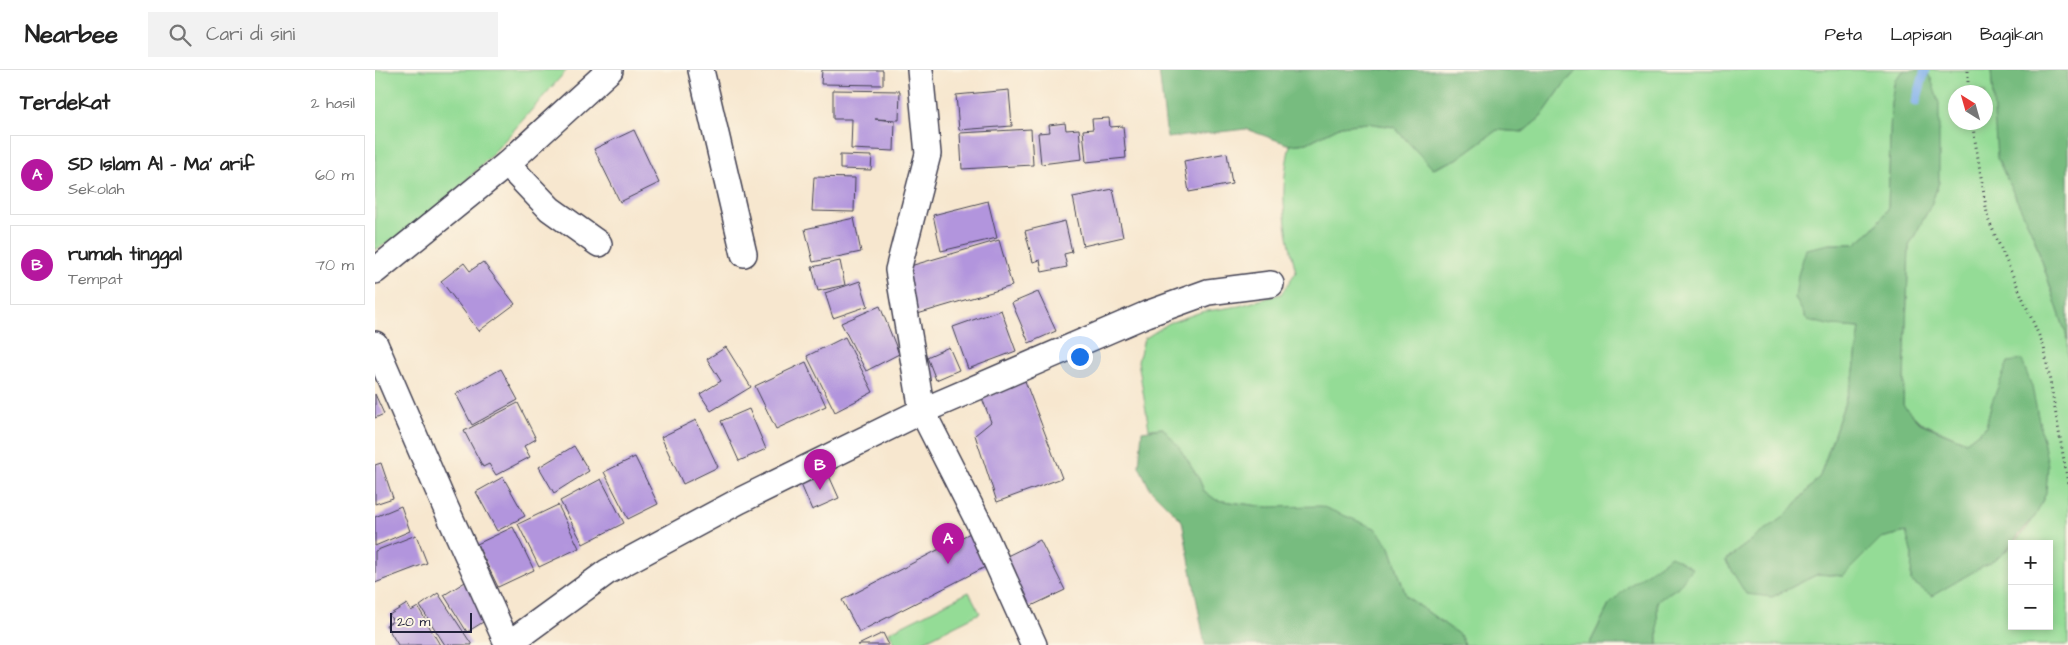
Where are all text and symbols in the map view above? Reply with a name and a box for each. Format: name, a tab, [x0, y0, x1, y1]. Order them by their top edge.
search box	[148, 12, 498, 57]
text: Nearbee	[25, 18, 118, 52]
icon: search	[166, 21, 194, 49]
text: Cari di sini	[206, 21, 295, 48]
text: Peta	[1825, 22, 1862, 47]
text: Lapisan	[1890, 22, 1952, 47]
text: Bagikan	[1980, 22, 2043, 47]
north arrow	[1948, 85, 1993, 130]
text: Terdekat	[20, 88, 110, 117]
text: 2 hasil	[310, 92, 355, 114]
text: SD Islam Al - Ma' arif	[68, 151, 254, 178]
text: A	[32, 164, 42, 186]
text: 60 m	[315, 164, 354, 186]
text: Sekolah	[68, 178, 124, 200]
text: rumah tinggal	[68, 241, 182, 268]
text: B	[31, 254, 43, 276]
text: 70 m	[315, 254, 354, 276]
text: Tempat	[68, 268, 123, 290]
your location	[1067, 344, 1093, 370]
pin: B	[804, 449, 836, 490]
pin: A	[932, 523, 964, 564]
map controls	[2008, 540, 2053, 630]
button: +	[2008, 540, 2053, 585]
button: −	[2008, 585, 2053, 630]
scale bar	[390, 610, 473, 633]
text: 20 m	[397, 612, 430, 632]

